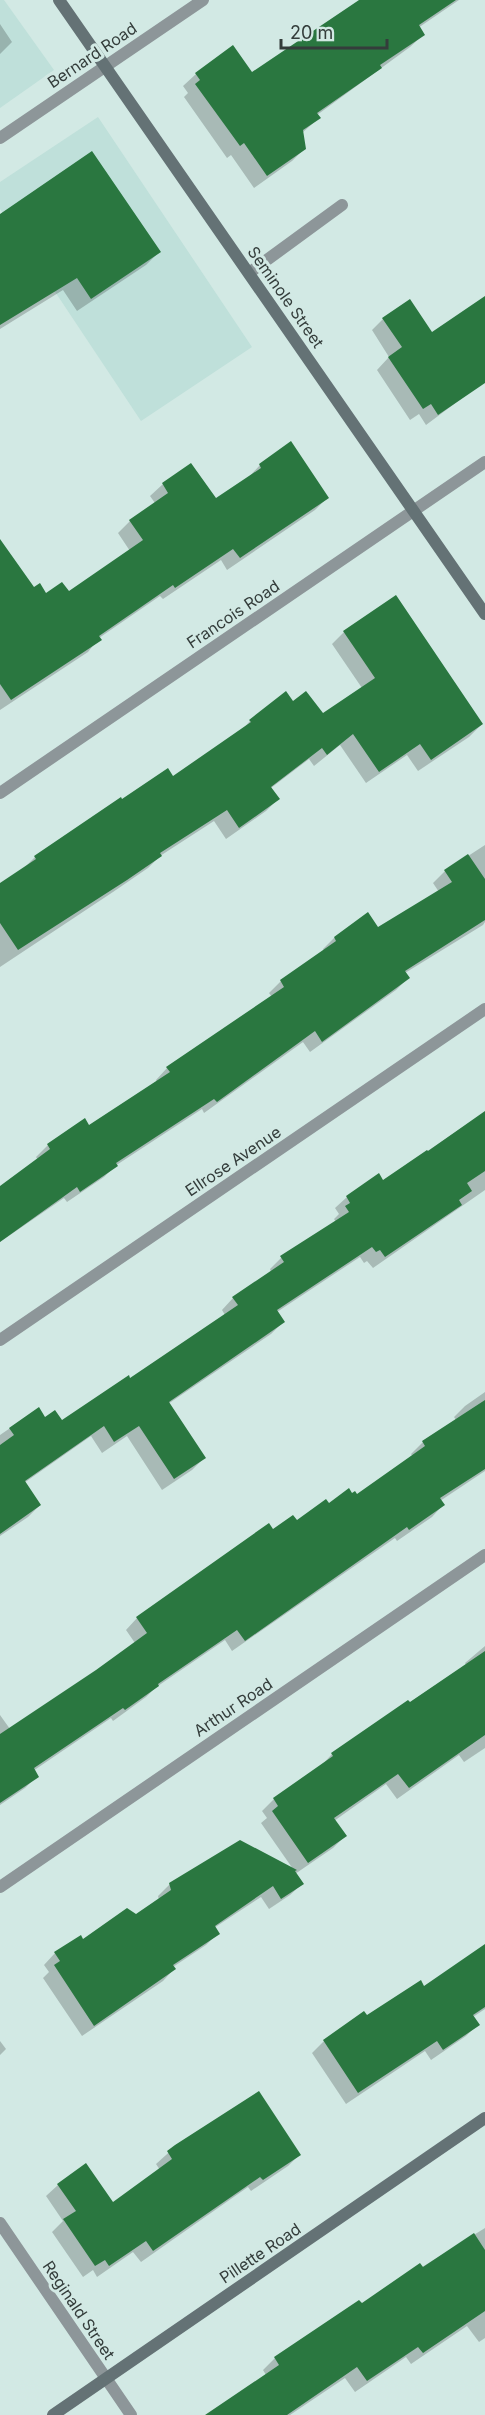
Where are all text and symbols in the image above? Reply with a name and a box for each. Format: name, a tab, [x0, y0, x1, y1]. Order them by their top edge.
scale bar	[281, 12, 388, 50]
street label: Bernard Road	[44, 18, 140, 92]
text: 20 m	[290, 22, 333, 43]
street label: Seminole Street	[244, 242, 328, 352]
street label: Francois Road	[183, 576, 283, 652]
street label: Ellrose Avenue	[181, 1122, 285, 1200]
street label: Arthur Road	[190, 1673, 276, 1741]
street label: Pillette Road	[216, 2219, 304, 2287]
street label: Reginald Street	[39, 2257, 119, 2363]

